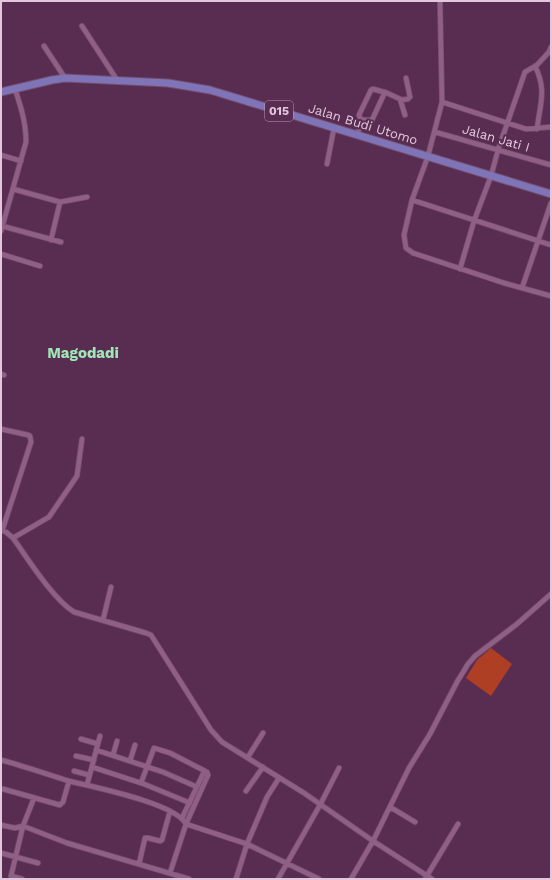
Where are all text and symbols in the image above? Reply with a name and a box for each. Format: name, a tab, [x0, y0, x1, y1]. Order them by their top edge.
street label: Jalan Budi Utomo	[307, 100, 420, 148]
road number: 015	[265, 101, 293, 121]
street label: Jalan Jati I	[461, 121, 531, 155]
district label: Magodadi	[47, 344, 119, 362]

